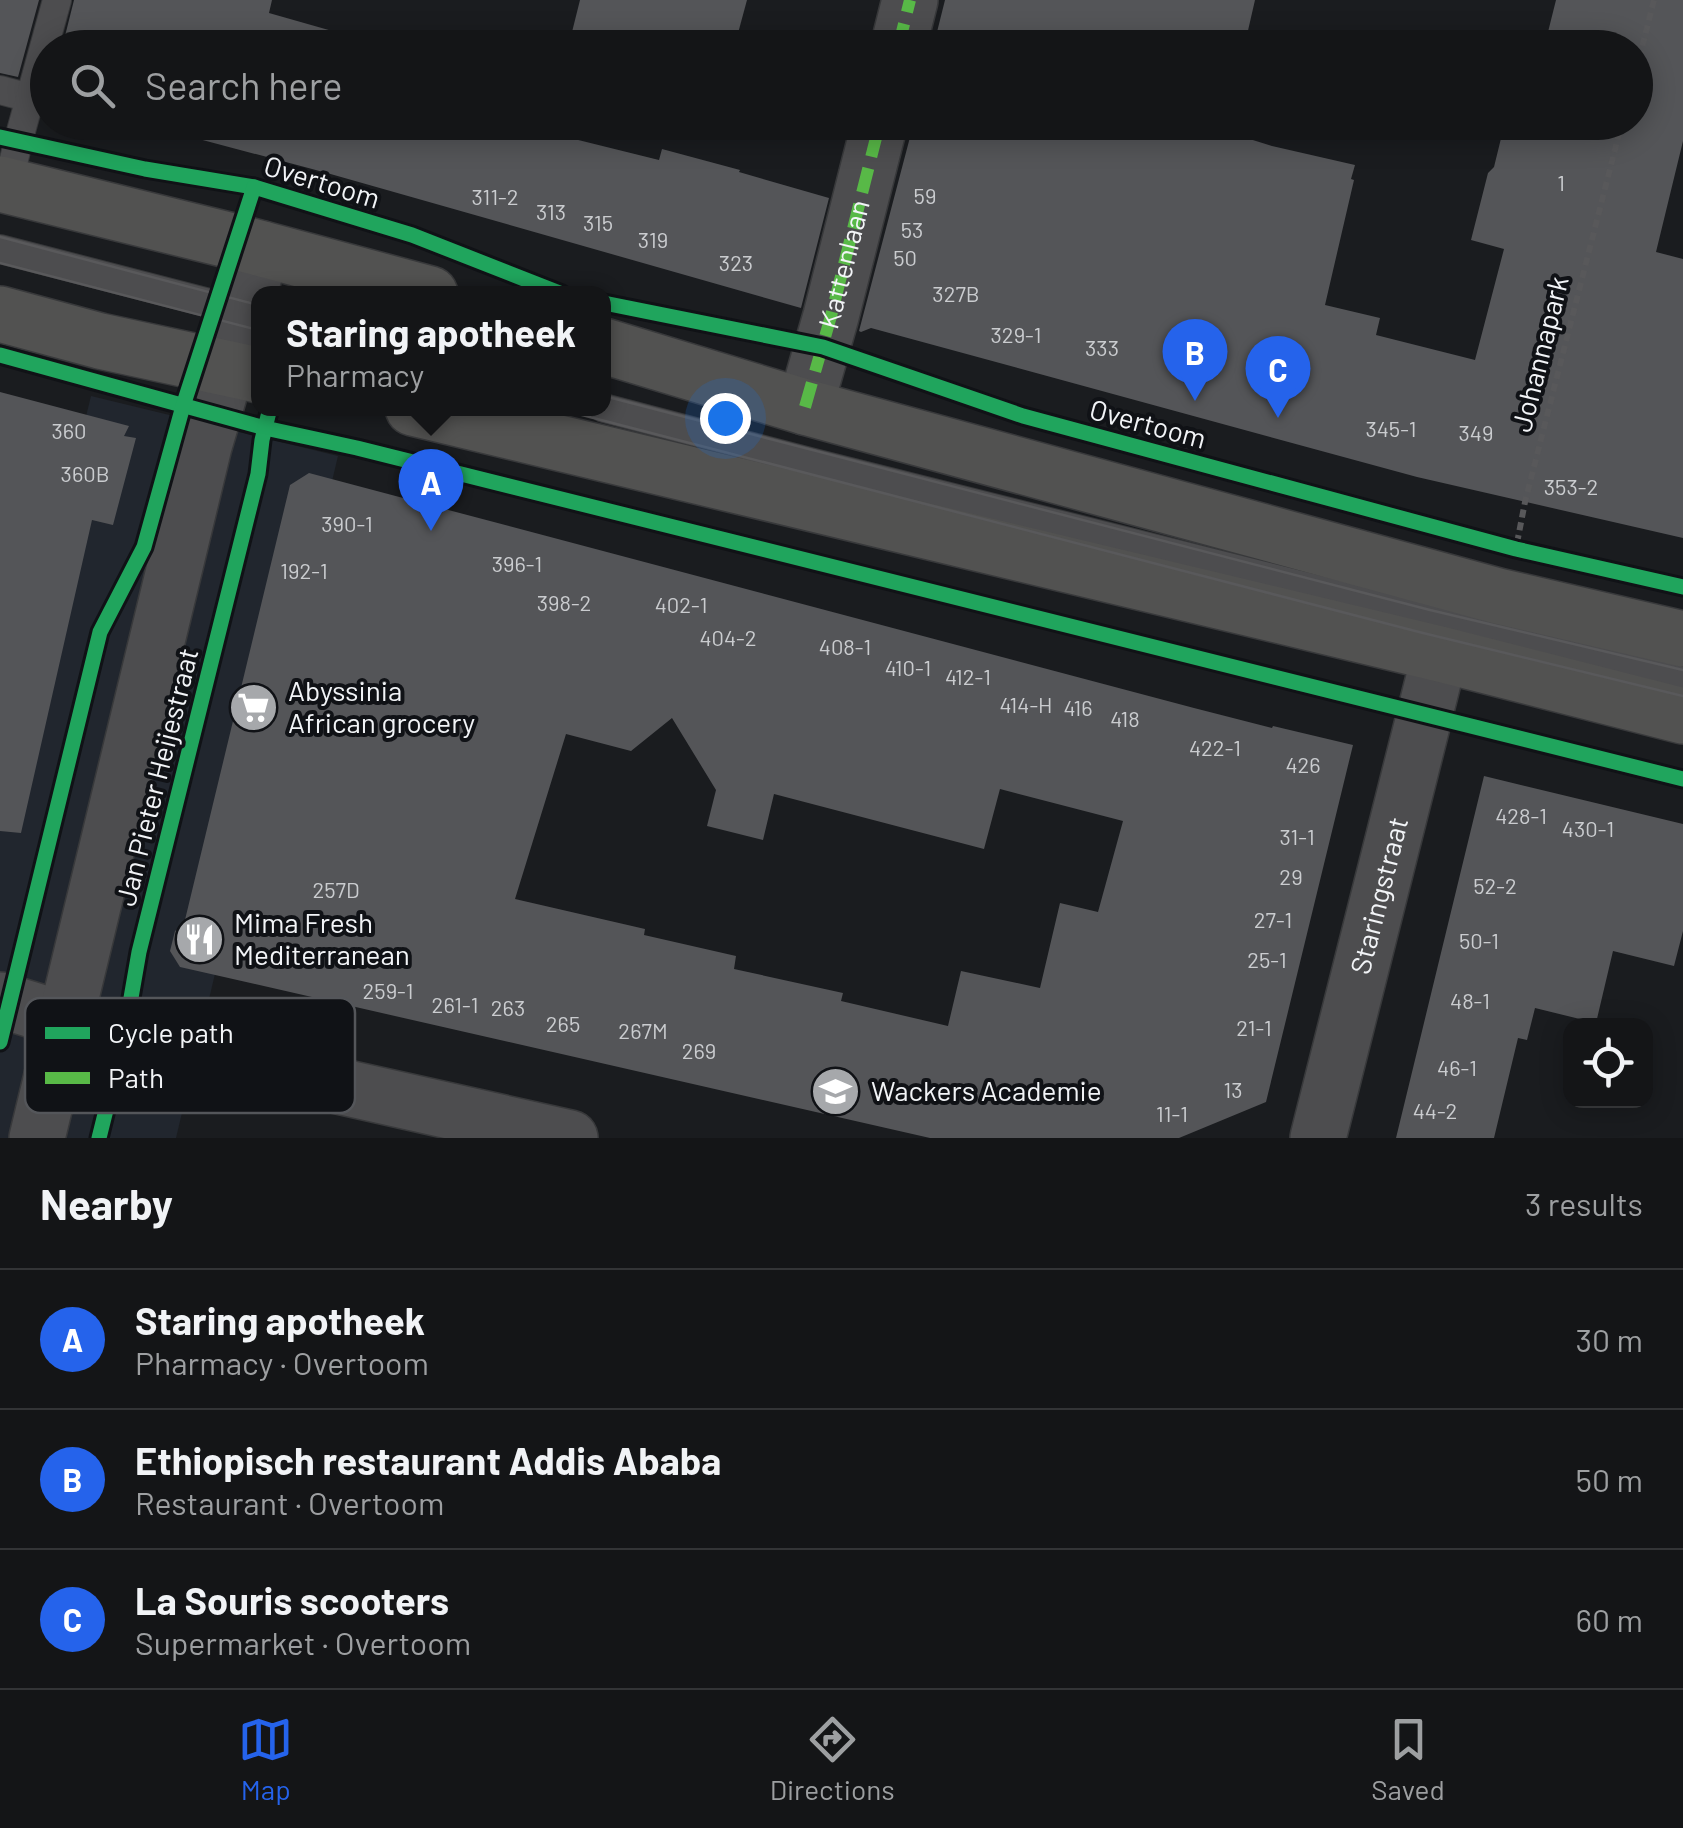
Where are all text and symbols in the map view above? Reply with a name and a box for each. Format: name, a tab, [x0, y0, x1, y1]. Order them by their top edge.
search box	[30, 30, 1653, 140]
icon: search	[65, 58, 120, 113]
text: Search here	[145, 62, 343, 108]
street label: Overtoom	[260, 147, 384, 215]
house number: 1	[1557, 169, 1565, 195]
house number: 59	[914, 182, 936, 208]
house number: 311-2	[471, 183, 519, 209]
street label: Kattenlaan	[810, 196, 876, 332]
house number: 313	[536, 198, 566, 224]
house number: 315	[583, 209, 613, 235]
house number: 53	[901, 216, 923, 242]
house number: 319	[638, 226, 668, 252]
house number: 50	[893, 244, 917, 270]
house number: 323	[719, 249, 753, 275]
street label: Johannapark	[1503, 272, 1575, 435]
house number: 327B	[932, 280, 980, 306]
popup	[251, 286, 611, 416]
text: Staring apotheek	[286, 309, 576, 355]
pin: B	[1162, 318, 1228, 401]
house number: 329-1	[991, 321, 1041, 347]
house number: 333	[1085, 334, 1119, 360]
pin: C	[1246, 336, 1310, 418]
text: Pharmacy	[286, 355, 424, 393]
street label: Overtoom	[1086, 391, 1210, 455]
your location	[700, 393, 751, 444]
house number: 345-1	[1365, 415, 1417, 441]
house number: 360	[51, 417, 87, 443]
house number: 349	[1459, 419, 1493, 445]
pin: A	[398, 448, 464, 531]
house number: 360B	[61, 460, 109, 486]
house number: 353-2	[1544, 473, 1598, 499]
house number: 390-1	[321, 510, 373, 536]
house number: 396-1	[492, 550, 542, 576]
house number: 192-1	[280, 557, 328, 583]
house number: 398-2	[537, 589, 591, 615]
house number: 402-1	[655, 591, 707, 617]
house number: 404-2	[699, 624, 757, 650]
house number: 408-1	[819, 633, 871, 659]
street label: Jan Pieter Heijestraat	[108, 644, 205, 909]
house number: 410-1	[885, 654, 931, 680]
house number: 412-1	[945, 663, 991, 689]
place label: Abyssinia African grocery	[288, 673, 475, 739]
supermarket icon: Abyssinia African grocery	[227, 681, 279, 733]
house number: 414-H	[1000, 691, 1052, 717]
house number: 416	[1063, 694, 1093, 720]
house number: 418	[1110, 705, 1140, 731]
house number: 422-1	[1189, 734, 1241, 760]
house number: 426	[1285, 751, 1321, 777]
house number: 428-1	[1495, 802, 1547, 828]
street label: Staringstraat	[1342, 813, 1414, 977]
house number: 430-1	[1562, 815, 1614, 841]
house number: 31-1	[1279, 823, 1315, 849]
house number: 29	[1279, 863, 1303, 889]
house number: 52-2	[1473, 872, 1517, 898]
house number: 257D	[312, 876, 360, 902]
place label: Mima Fresh Mediterranean	[234, 905, 410, 971]
house number: 27-1	[1254, 906, 1292, 932]
restaurant icon: Mima Fresh Mediterranean	[173, 913, 225, 965]
house number: 50-1	[1459, 927, 1499, 953]
house number: 25-1	[1247, 946, 1287, 972]
house number: 259-1	[363, 977, 413, 1003]
house number: 48-1	[1450, 987, 1490, 1013]
house number: 261-1	[432, 991, 478, 1017]
house number: 263	[491, 994, 525, 1020]
legend	[25, 998, 355, 1113]
house number: 265	[546, 1010, 580, 1036]
house number: 21-1	[1236, 1014, 1272, 1040]
text: Cycle path	[108, 1015, 234, 1049]
house number: 267M	[618, 1017, 668, 1043]
map controls	[1563, 1018, 1653, 1108]
button: locate	[1563, 1018, 1653, 1108]
house number: 269	[682, 1037, 716, 1063]
house number: 46-1	[1437, 1054, 1477, 1080]
text: Path	[108, 1060, 164, 1094]
school or university icon: Wackers Academie	[810, 1065, 862, 1117]
place label: Wackers Academie	[871, 1073, 1102, 1107]
house number: 13	[1223, 1076, 1243, 1102]
house number: 44-2	[1413, 1097, 1457, 1123]
house number: 11-1	[1156, 1100, 1188, 1126]
text: Nearby	[40, 1178, 173, 1228]
text: 3 results	[1525, 1184, 1643, 1222]
text: Staring apotheek	[135, 1297, 425, 1343]
text: A	[62, 1320, 83, 1358]
text: 30 m	[1576, 1320, 1643, 1358]
text: Pharmacy · Overtoom	[135, 1343, 429, 1381]
text: Ethiopisch restaurant Addis Ababa	[135, 1437, 721, 1483]
text: B	[63, 1460, 82, 1498]
text: 50 m	[1576, 1460, 1643, 1498]
text: Restaurant · Overtoom	[135, 1483, 444, 1521]
text: La Souris scooters	[135, 1577, 449, 1623]
text: C	[63, 1600, 82, 1638]
text: 60 m	[1576, 1600, 1643, 1638]
text: Supermarket · Overtoom	[135, 1623, 471, 1661]
tab: Map	[238, 1712, 293, 1806]
tab: Directions	[770, 1712, 895, 1806]
tab: Saved	[1371, 1712, 1445, 1806]

